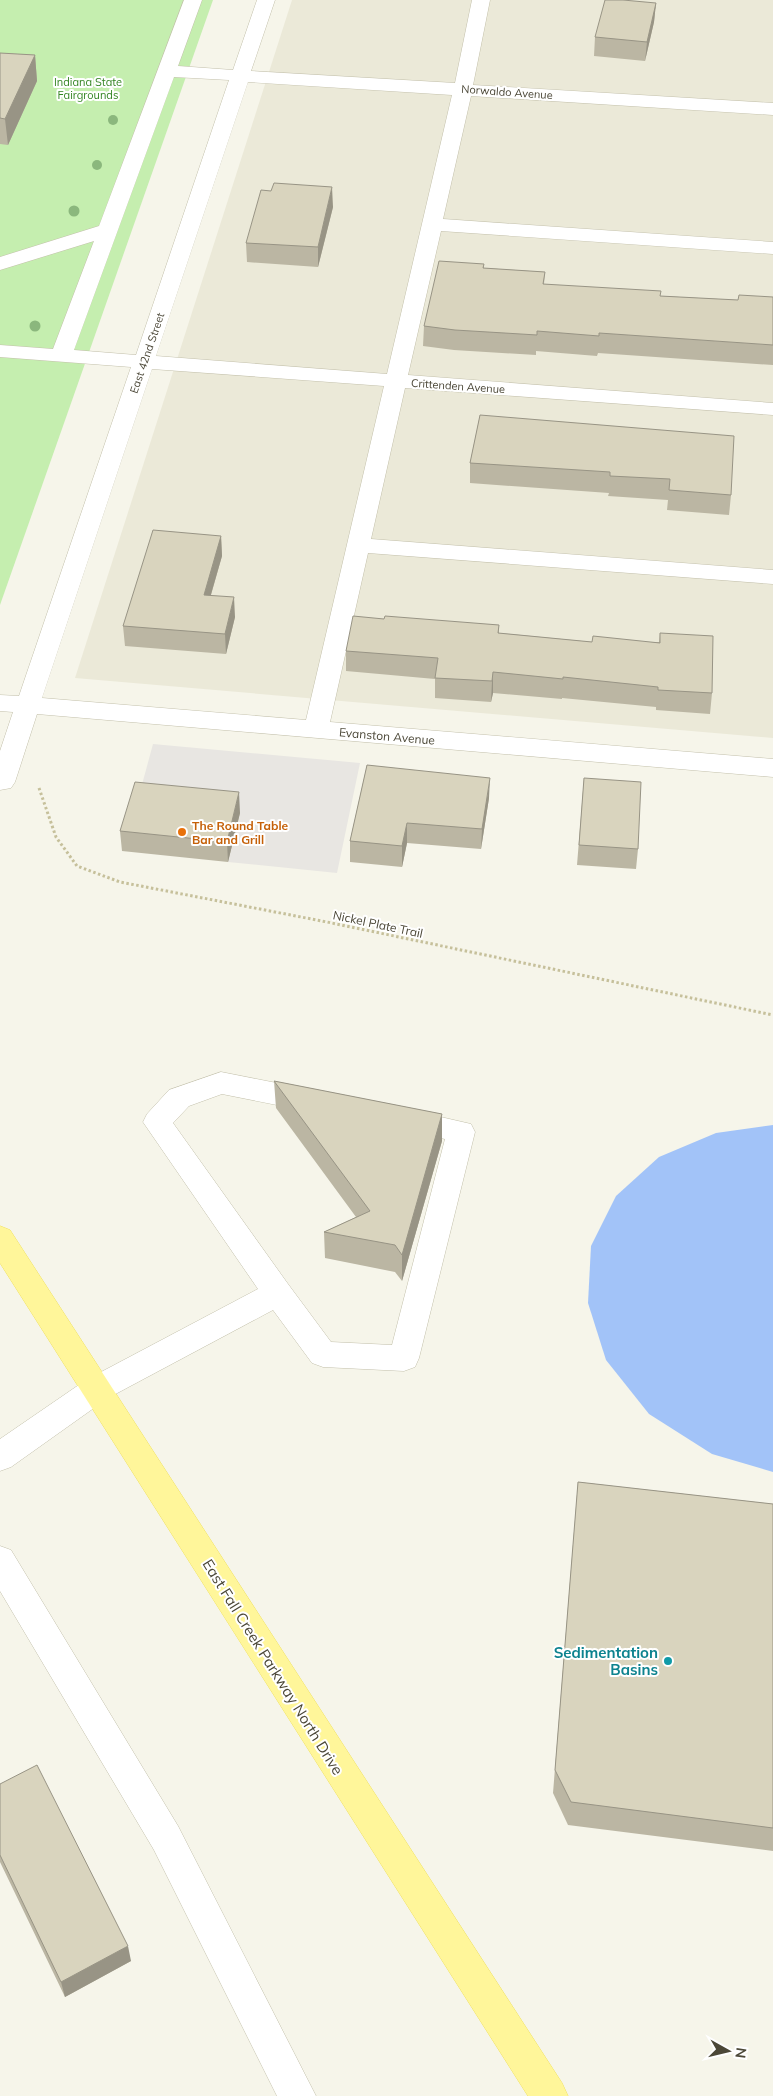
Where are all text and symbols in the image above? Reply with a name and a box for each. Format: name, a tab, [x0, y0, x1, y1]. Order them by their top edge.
park label: Indiana State Fairgrounds	[54, 75, 122, 102]
street label: Norwaldo Avenue	[461, 82, 553, 102]
street label: East 42nd Street	[127, 311, 167, 395]
street label: Crittenden Avenue	[410, 376, 506, 396]
street label: Evanston Avenue	[338, 724, 436, 748]
place label: The Round Table Bar and Grill	[192, 818, 289, 847]
marker: The Round Table Bar and Grill	[176, 826, 188, 838]
street label: Nickel Plate Trail	[332, 907, 424, 941]
street label: East Fall Creek Parkway North Drive	[198, 1556, 348, 1778]
place label: Sedimentation Basins	[554, 1643, 658, 1679]
marker: Sedimentation Basins	[662, 1655, 674, 1667]
north arrow	[703, 2026, 753, 2076]
text: N	[731, 2046, 751, 2059]

